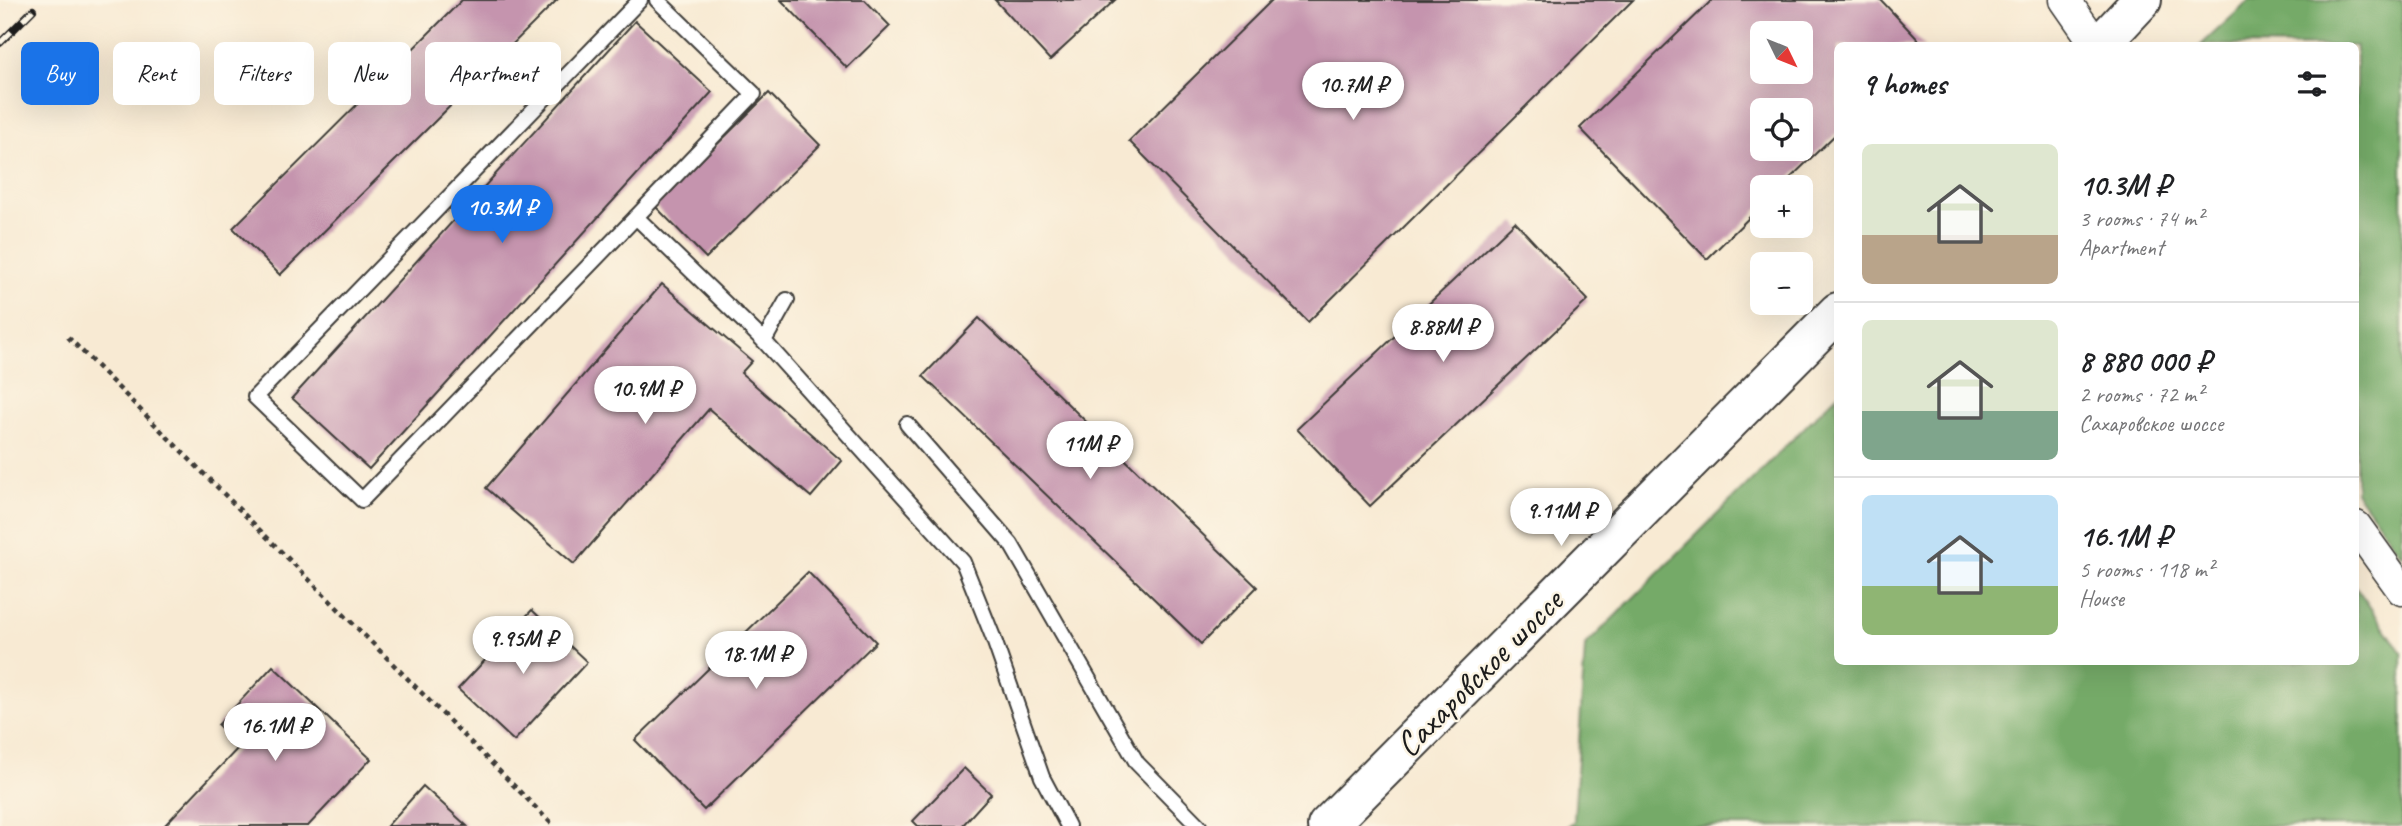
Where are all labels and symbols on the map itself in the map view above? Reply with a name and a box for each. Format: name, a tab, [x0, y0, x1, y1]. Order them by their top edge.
north arrow	[1750, 21, 1813, 84]
pin: 10.7M ₽	[1288, 62, 1418, 122]
pin: 10.3M ₽	[437, 186, 567, 245]
pin: 8.88M ₽	[1378, 304, 1508, 364]
pin: 10.9M ₽	[580, 366, 710, 426]
pin: 11M ₽	[1041, 421, 1139, 481]
pin: 9.11M ₽	[1496, 489, 1626, 548]
street label: Сахаровское шоссе	[1386, 578, 1574, 766]
pin: 9.95M ₽	[458, 616, 588, 676]
pin: 18.1M ₽	[691, 632, 821, 691]
pin: 16.1M ₽	[210, 704, 340, 763]

